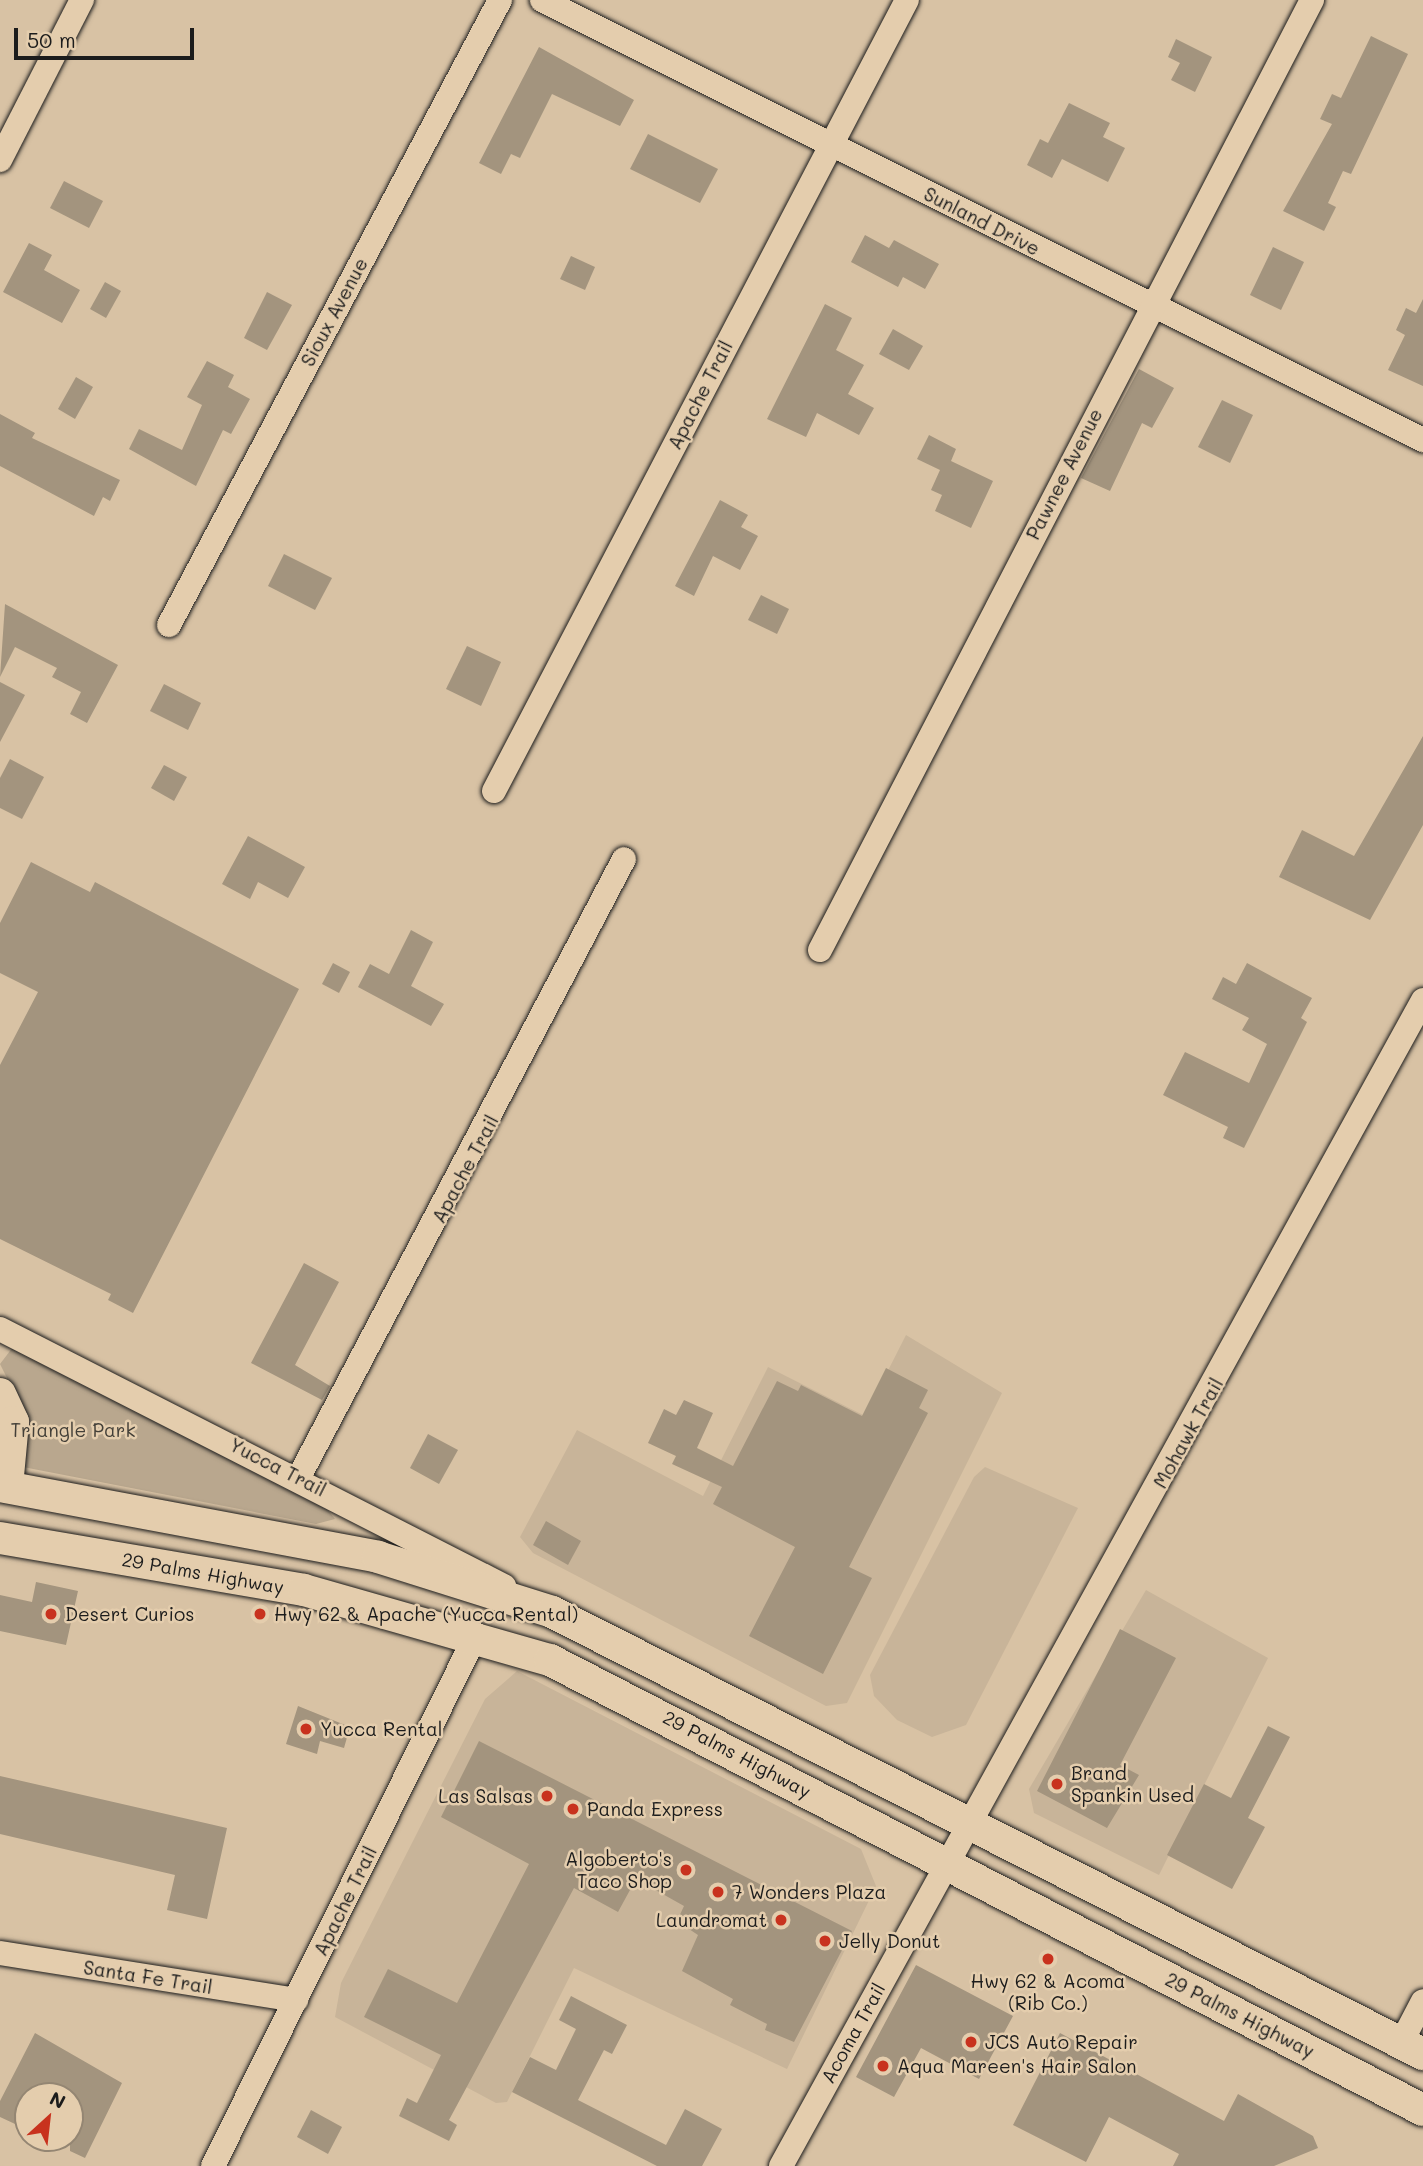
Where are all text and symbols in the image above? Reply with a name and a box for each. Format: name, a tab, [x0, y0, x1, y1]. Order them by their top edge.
scale bar	[18, 14, 198, 58]
text: 50 m	[27, 26, 76, 53]
street label: Sunland Drive	[920, 182, 1044, 260]
street label: Sioux Avenue	[296, 254, 372, 370]
street label: Apache Trail	[663, 337, 737, 453]
street label: Pawnee Avenue	[1021, 405, 1107, 543]
street label: Apache Trail	[427, 1111, 503, 1227]
street label: Mohawk Trail	[1148, 1374, 1228, 1492]
park label: Triangle Park	[10, 1419, 136, 1441]
street label: Yucca Trail	[226, 1433, 330, 1501]
street label: 29 Palms Highway	[120, 1548, 286, 1598]
place label: Desert Curios	[65, 1603, 195, 1625]
place label: Hwy 62 & Apache (Yucca Rental)	[274, 1603, 578, 1625]
marker: Desert Curios	[43, 1606, 59, 1622]
marker: Hwy 62 & Apache (Yucca Rental)	[252, 1606, 268, 1622]
street label: 29 Palms Highway	[659, 1705, 815, 1803]
place label: Yucca Rental	[320, 1718, 443, 1740]
marker: Yucca Rental	[298, 1721, 314, 1737]
place label: Brand Spankin Used	[1071, 1762, 1194, 1806]
marker: Brand Spankin Used	[1049, 1776, 1065, 1792]
place label: Las Salsas	[438, 1785, 533, 1807]
marker: Las Salsas	[539, 1788, 555, 1804]
place label: Panda Express	[587, 1798, 723, 1820]
marker: Panda Express	[565, 1801, 581, 1817]
street label: Apache Trail	[309, 1843, 381, 1959]
place label: Algoberto's Taco Shop	[565, 1848, 672, 1892]
marker: Algoberto's Taco Shop	[678, 1862, 694, 1878]
place label: 7 Wonders Plaza	[732, 1881, 886, 1903]
marker: 7 Wonders Plaza	[710, 1884, 726, 1900]
place label: Laundromat	[656, 1909, 767, 1931]
marker: Laundromat	[773, 1912, 789, 1928]
place label: Jelly Donut	[839, 1930, 940, 1952]
marker: Jelly Donut	[817, 1933, 833, 1949]
marker: Hwy 62 & Acoma (Rib Co.)	[1040, 1951, 1056, 1967]
street label: Santa Fe Trail	[82, 1956, 214, 1998]
street label: 29 Palms Highway	[1162, 1968, 1318, 2062]
place label: Hwy 62 & Acoma (Rib Co.)	[971, 1970, 1125, 2014]
street label: Acoma Trail	[816, 1979, 890, 2087]
place label: JCS Auto Repair	[985, 2031, 1138, 2053]
marker: JCS Auto Repair	[963, 2034, 979, 2050]
place label: Aqua Mareen's Hair Salon	[897, 2055, 1137, 2077]
marker: Aqua Mareen's Hair Salon	[875, 2058, 891, 2074]
north arrow	[14, 2082, 84, 2152]
text: N	[46, 2085, 70, 2114]

